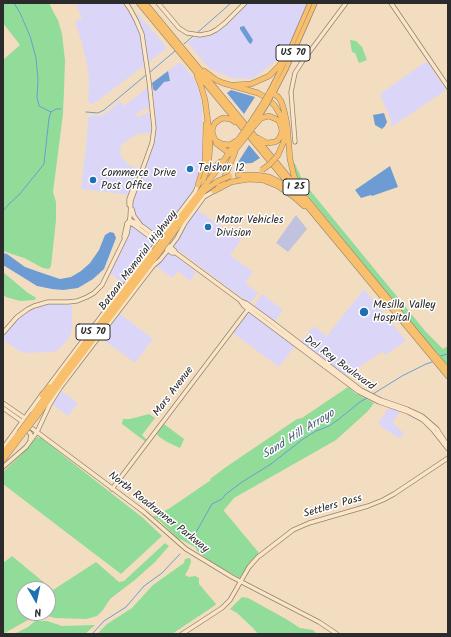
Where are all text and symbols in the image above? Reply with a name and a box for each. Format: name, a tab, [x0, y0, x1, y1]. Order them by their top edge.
road number: US 70	[276, 45, 310, 61]
place label: Telshor 12	[198, 162, 245, 176]
marker: Telshor 12	[185, 164, 195, 174]
place label: Commerce Drive Post Office	[101, 167, 176, 193]
marker: Commerce Drive Post Office	[88, 175, 98, 185]
road number: I 25	[283, 179, 309, 195]
street label: Bataan Memorial Highway	[97, 208, 181, 314]
place label: Motor Vehicles Division	[216, 214, 283, 240]
marker: Motor Vehicles Division	[203, 222, 213, 232]
place label: Mesilla Valley Hospital	[373, 299, 435, 325]
marker: Mesilla Valley Hospital	[358, 306, 370, 318]
road number: US 70	[76, 324, 110, 340]
street label: Del Rey Boulevard	[301, 334, 377, 394]
street label: Mars Avenue	[151, 364, 197, 420]
water label: Sand Hill Arroyo	[260, 407, 338, 463]
street label: North Roadrunner Parkway	[105, 470, 211, 556]
street label: Settlers Pass	[302, 492, 364, 522]
north arrow	[16, 581, 56, 621]
text: N	[33, 602, 43, 621]

